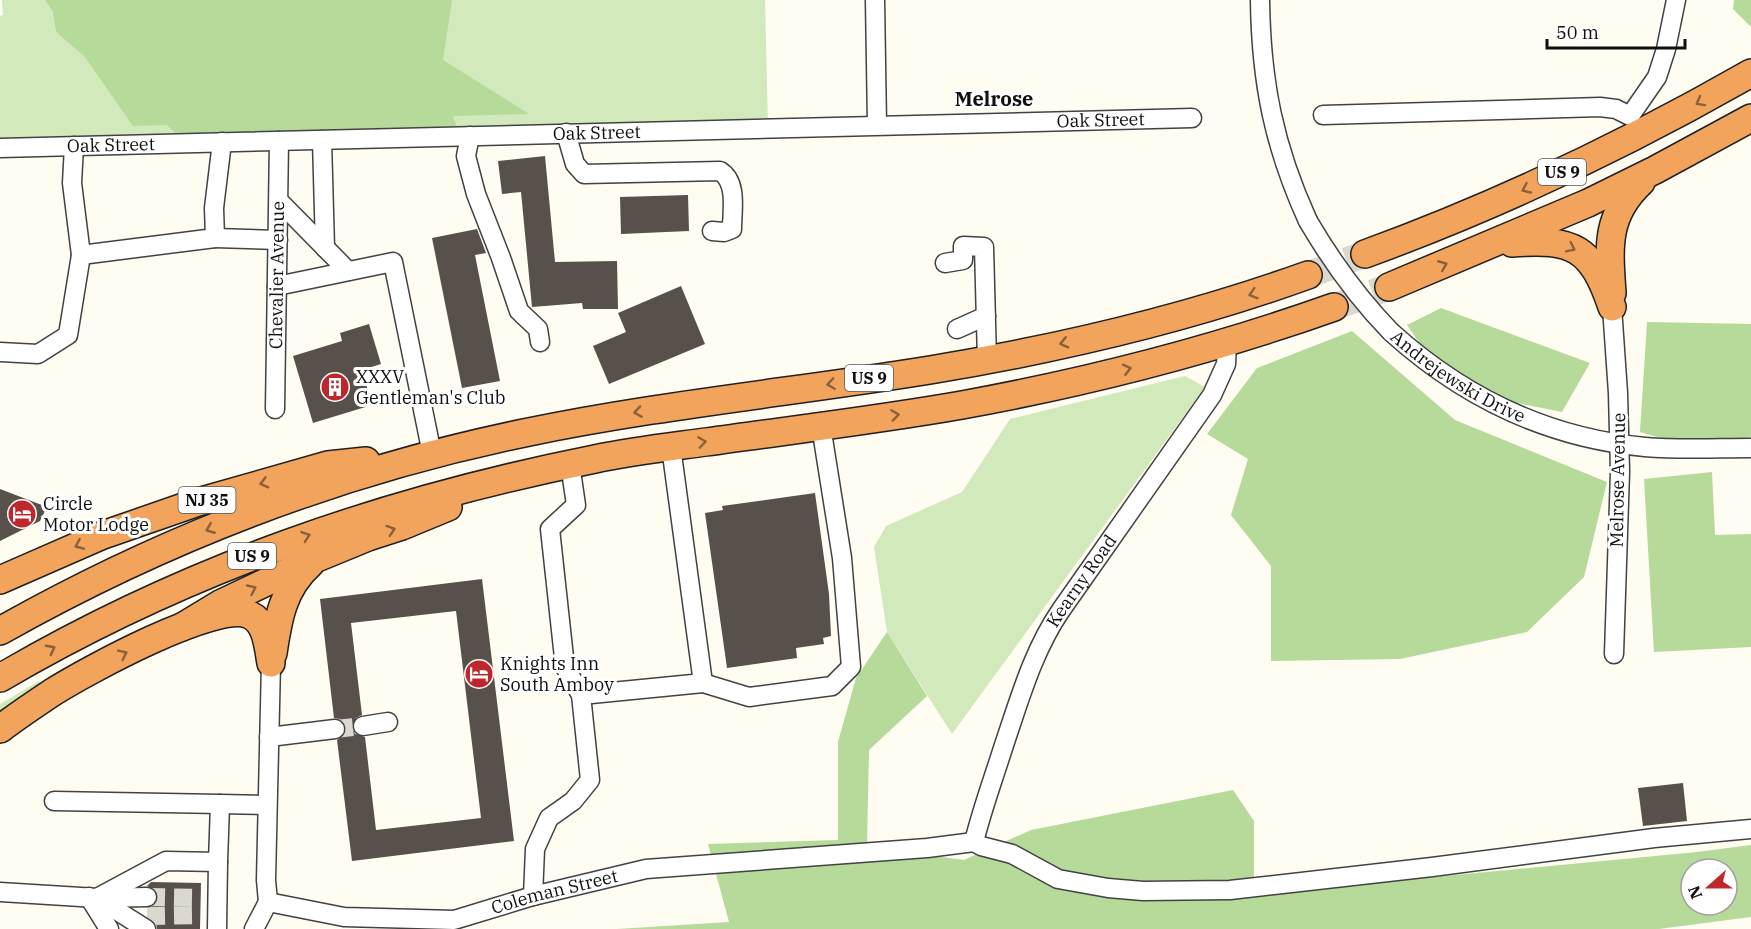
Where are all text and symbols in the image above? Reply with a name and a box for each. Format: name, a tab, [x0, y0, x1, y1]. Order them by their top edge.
scale bar	[1547, 12, 1685, 50]
text: 50 m	[1556, 21, 1599, 44]
district label: Melrose	[955, 85, 1033, 112]
one-way arrow	[1696, 95, 1706, 106]
street label: Oak Street	[1056, 107, 1145, 132]
street label: Oak Street	[553, 120, 641, 145]
street label: Oak Street	[67, 132, 155, 157]
road number: US 9	[1538, 159, 1586, 185]
one-way arrow	[1521, 182, 1532, 194]
street label: Chevalier Avenue	[264, 201, 289, 349]
one-way arrow	[1565, 240, 1576, 252]
one-way arrow	[1437, 260, 1448, 272]
one-way arrow	[1248, 287, 1259, 299]
street label: Andrejewski Drive	[1386, 325, 1529, 428]
one-way arrow	[1059, 336, 1069, 349]
one-way arrow	[1121, 364, 1132, 376]
place label: XXXV Gentleman's Club	[356, 365, 506, 409]
road number: US 9	[845, 365, 893, 391]
building icon: XXXV Gentleman's Club	[319, 371, 351, 403]
one-way arrow	[826, 377, 835, 389]
one-way arrow	[633, 405, 642, 417]
one-way arrow	[890, 410, 899, 422]
street label: Melrose Avenue	[1605, 412, 1630, 548]
one-way arrow	[697, 437, 706, 449]
one-way arrow	[259, 476, 269, 488]
road number: NJ 35	[178, 487, 236, 513]
place label: Circle Motor Lodge	[43, 492, 149, 536]
hotel icon: Circle Motor Lodge	[6, 498, 38, 530]
one-way arrow	[205, 522, 216, 534]
one-way arrow	[385, 525, 396, 537]
one-way arrow	[300, 530, 310, 543]
street label: Kearny Road	[1041, 530, 1121, 631]
one-way arrow	[74, 538, 85, 550]
road number: US 9	[228, 543, 276, 569]
one-way arrow	[245, 584, 256, 596]
one-way arrow	[45, 645, 55, 656]
one-way arrow	[117, 650, 128, 661]
place label: Knights Inn South Amboy	[500, 652, 614, 696]
hotel icon: Knights Inn South Amboy	[463, 658, 495, 690]
north arrow	[1679, 857, 1739, 917]
street label: Coleman Street	[488, 864, 620, 919]
text: N	[1683, 883, 1707, 902]

